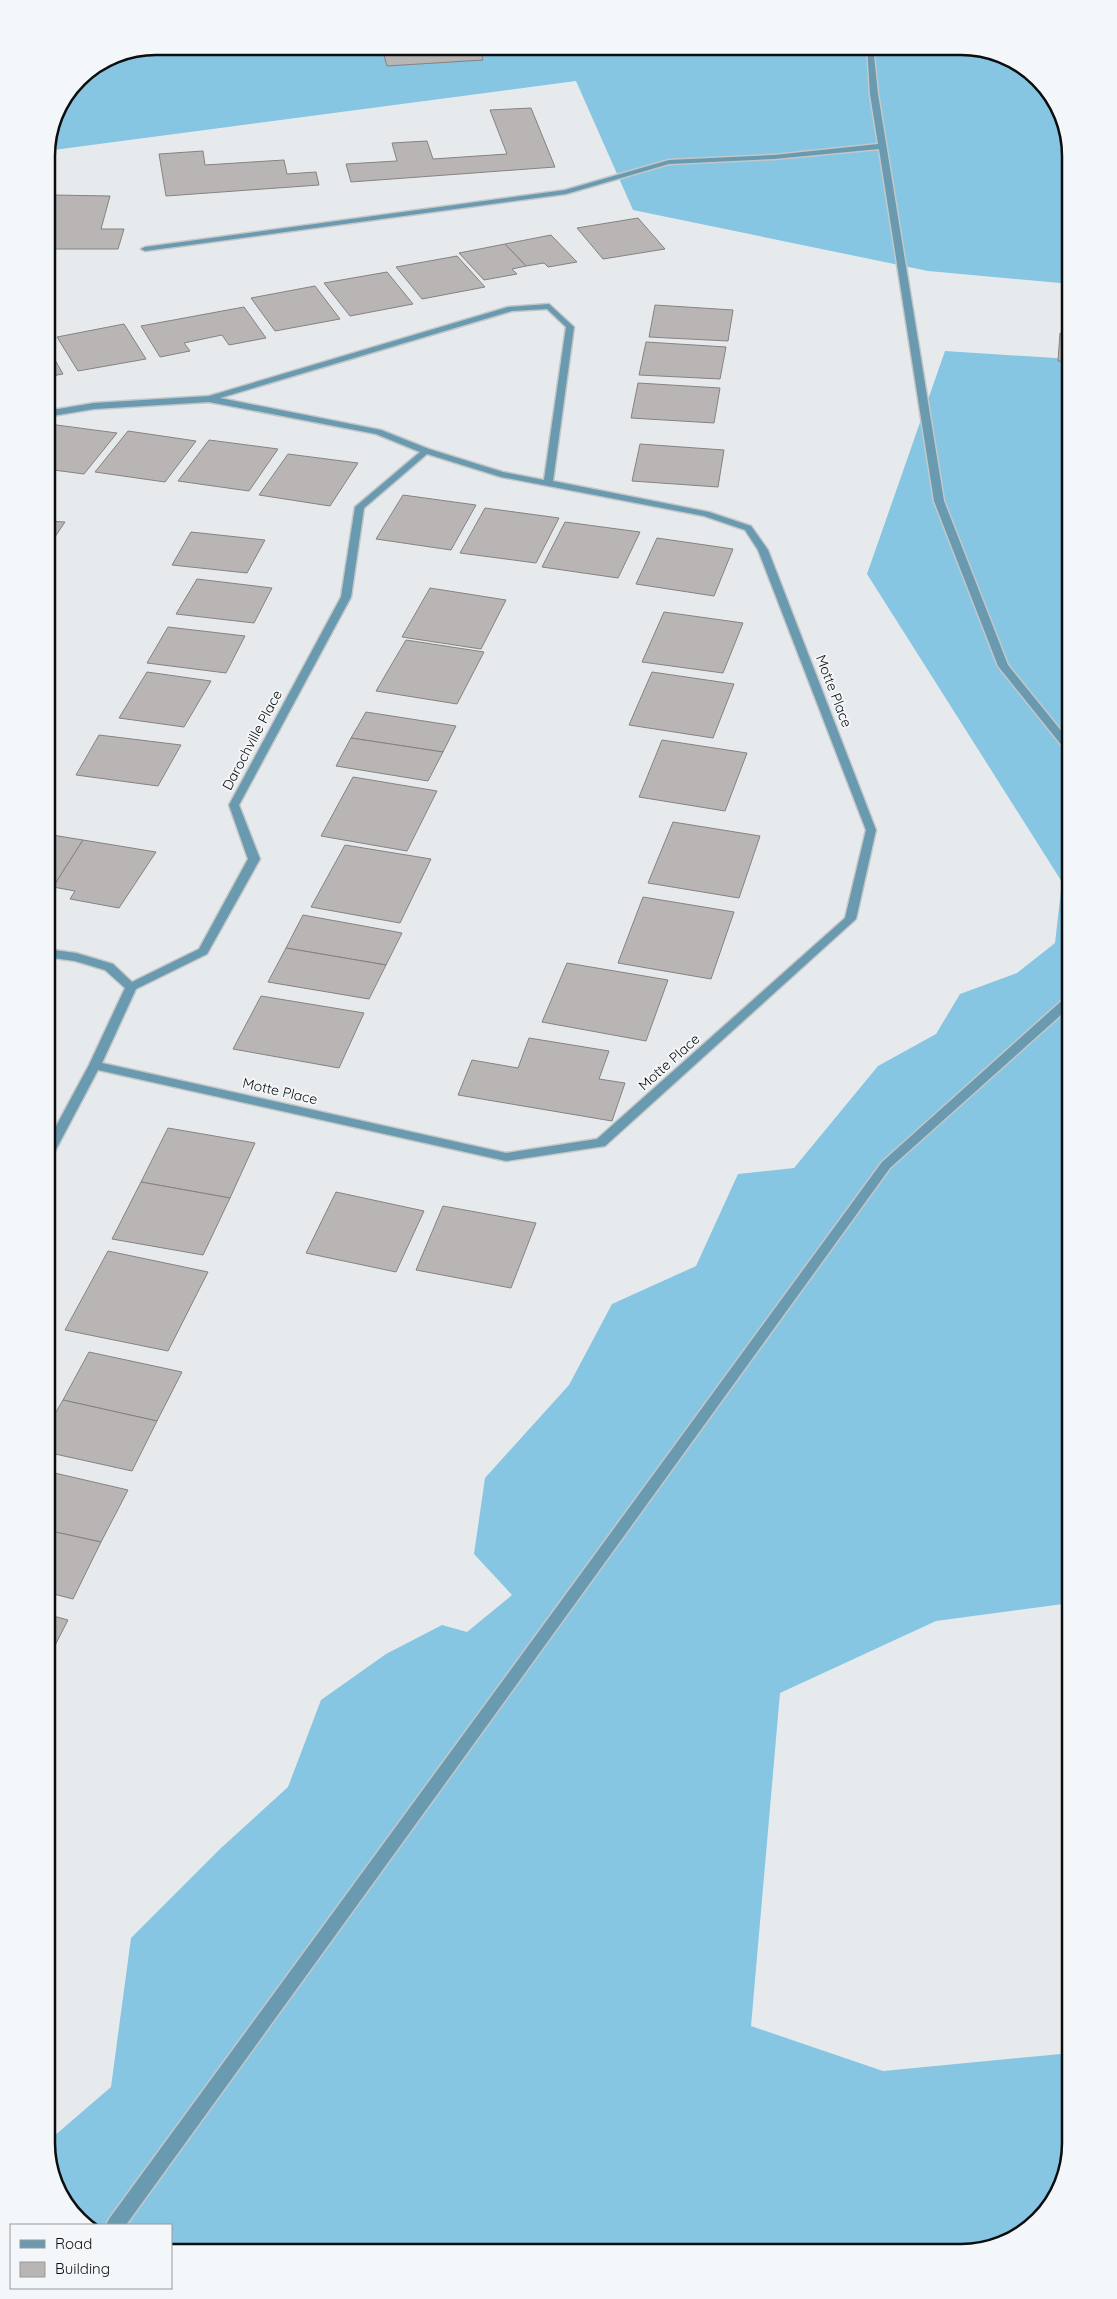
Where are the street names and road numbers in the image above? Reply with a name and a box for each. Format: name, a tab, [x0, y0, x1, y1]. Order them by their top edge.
street label: Motte Place	[812, 652, 856, 730]
street label: Darochville Place	[218, 687, 286, 793]
street label: Motte Place	[635, 1030, 703, 1094]
street label: Motte Place	[241, 1074, 319, 1108]

